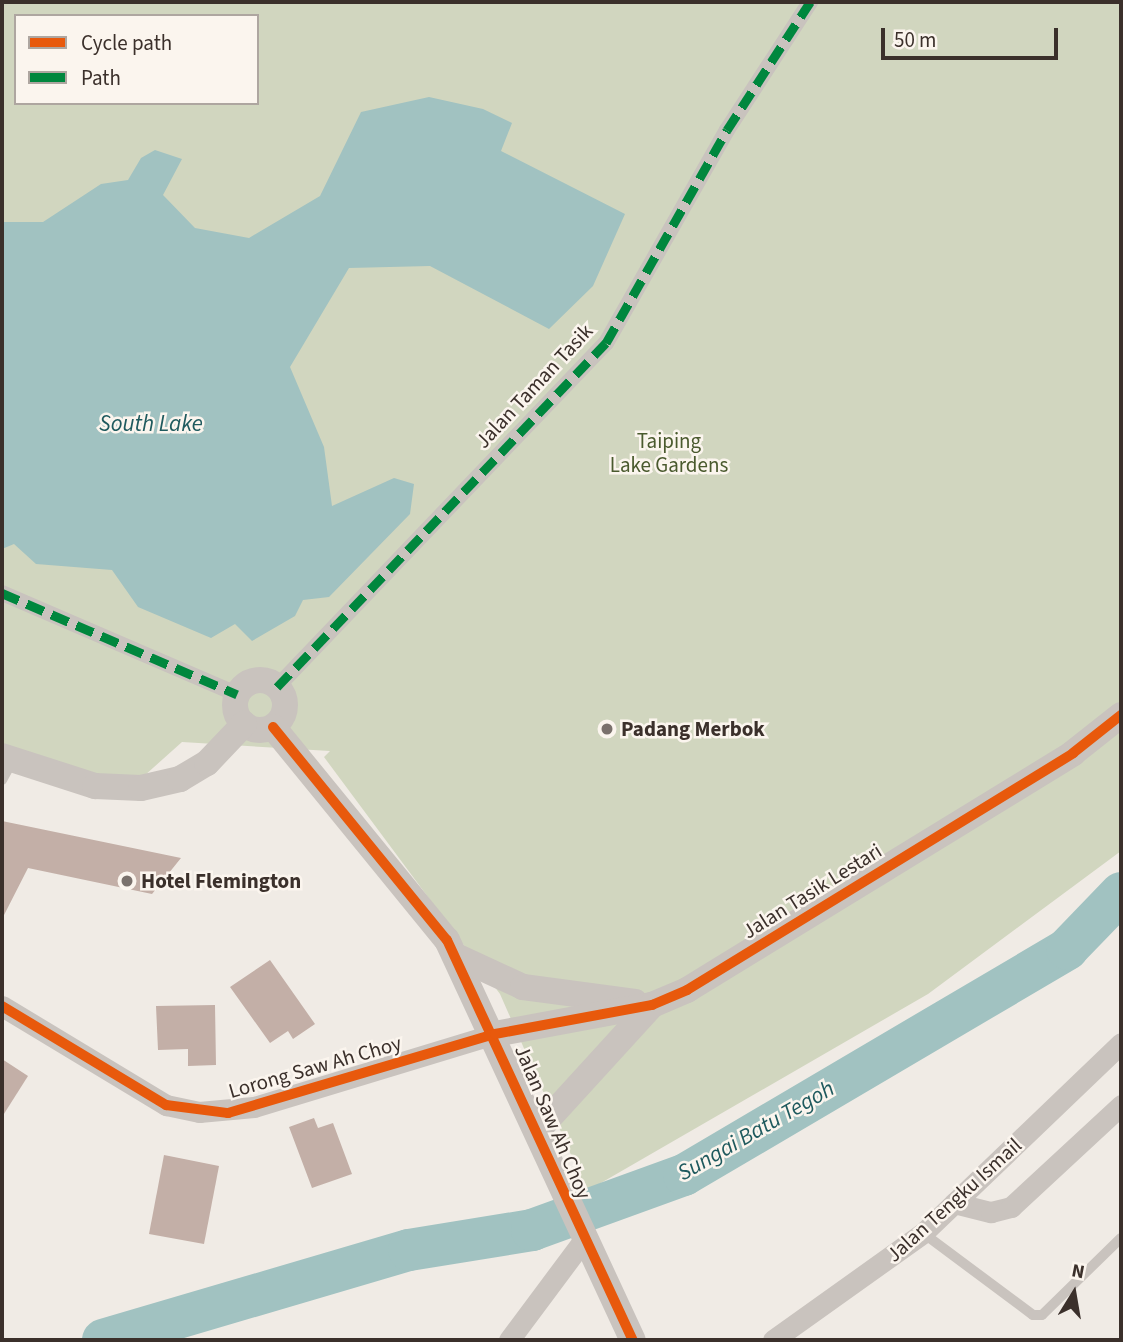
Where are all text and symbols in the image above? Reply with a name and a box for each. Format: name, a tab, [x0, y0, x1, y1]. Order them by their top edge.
legend	[14, 14, 259, 105]
scale bar	[885, 14, 1062, 58]
text: 50 m	[894, 25, 936, 55]
text: Cycle path	[81, 28, 172, 58]
text: Path	[81, 63, 121, 93]
street label: Jalan Taman Tasik	[470, 319, 598, 453]
water label: South Lake	[99, 410, 203, 438]
park label: Taiping Lake Gardens	[610, 428, 728, 478]
place label: Padang Merbok	[621, 716, 765, 742]
marker: Padang Merbok	[599, 721, 615, 737]
street label: Jalan Tasik Lestari	[738, 838, 886, 944]
place label: Hotel Flemington	[141, 868, 301, 894]
marker: Hotel Flemington	[119, 873, 135, 889]
street label: Lorong Saw Ah Choy	[226, 1030, 404, 1104]
street label: Jalan Saw Ah Choy	[509, 1041, 597, 1203]
water label: Sungai Batu Tegoh	[673, 1075, 839, 1187]
street label: Jalan Tengku Ismail	[881, 1133, 1027, 1267]
text: N	[1069, 1257, 1087, 1286]
north arrow	[1039, 1258, 1109, 1328]

